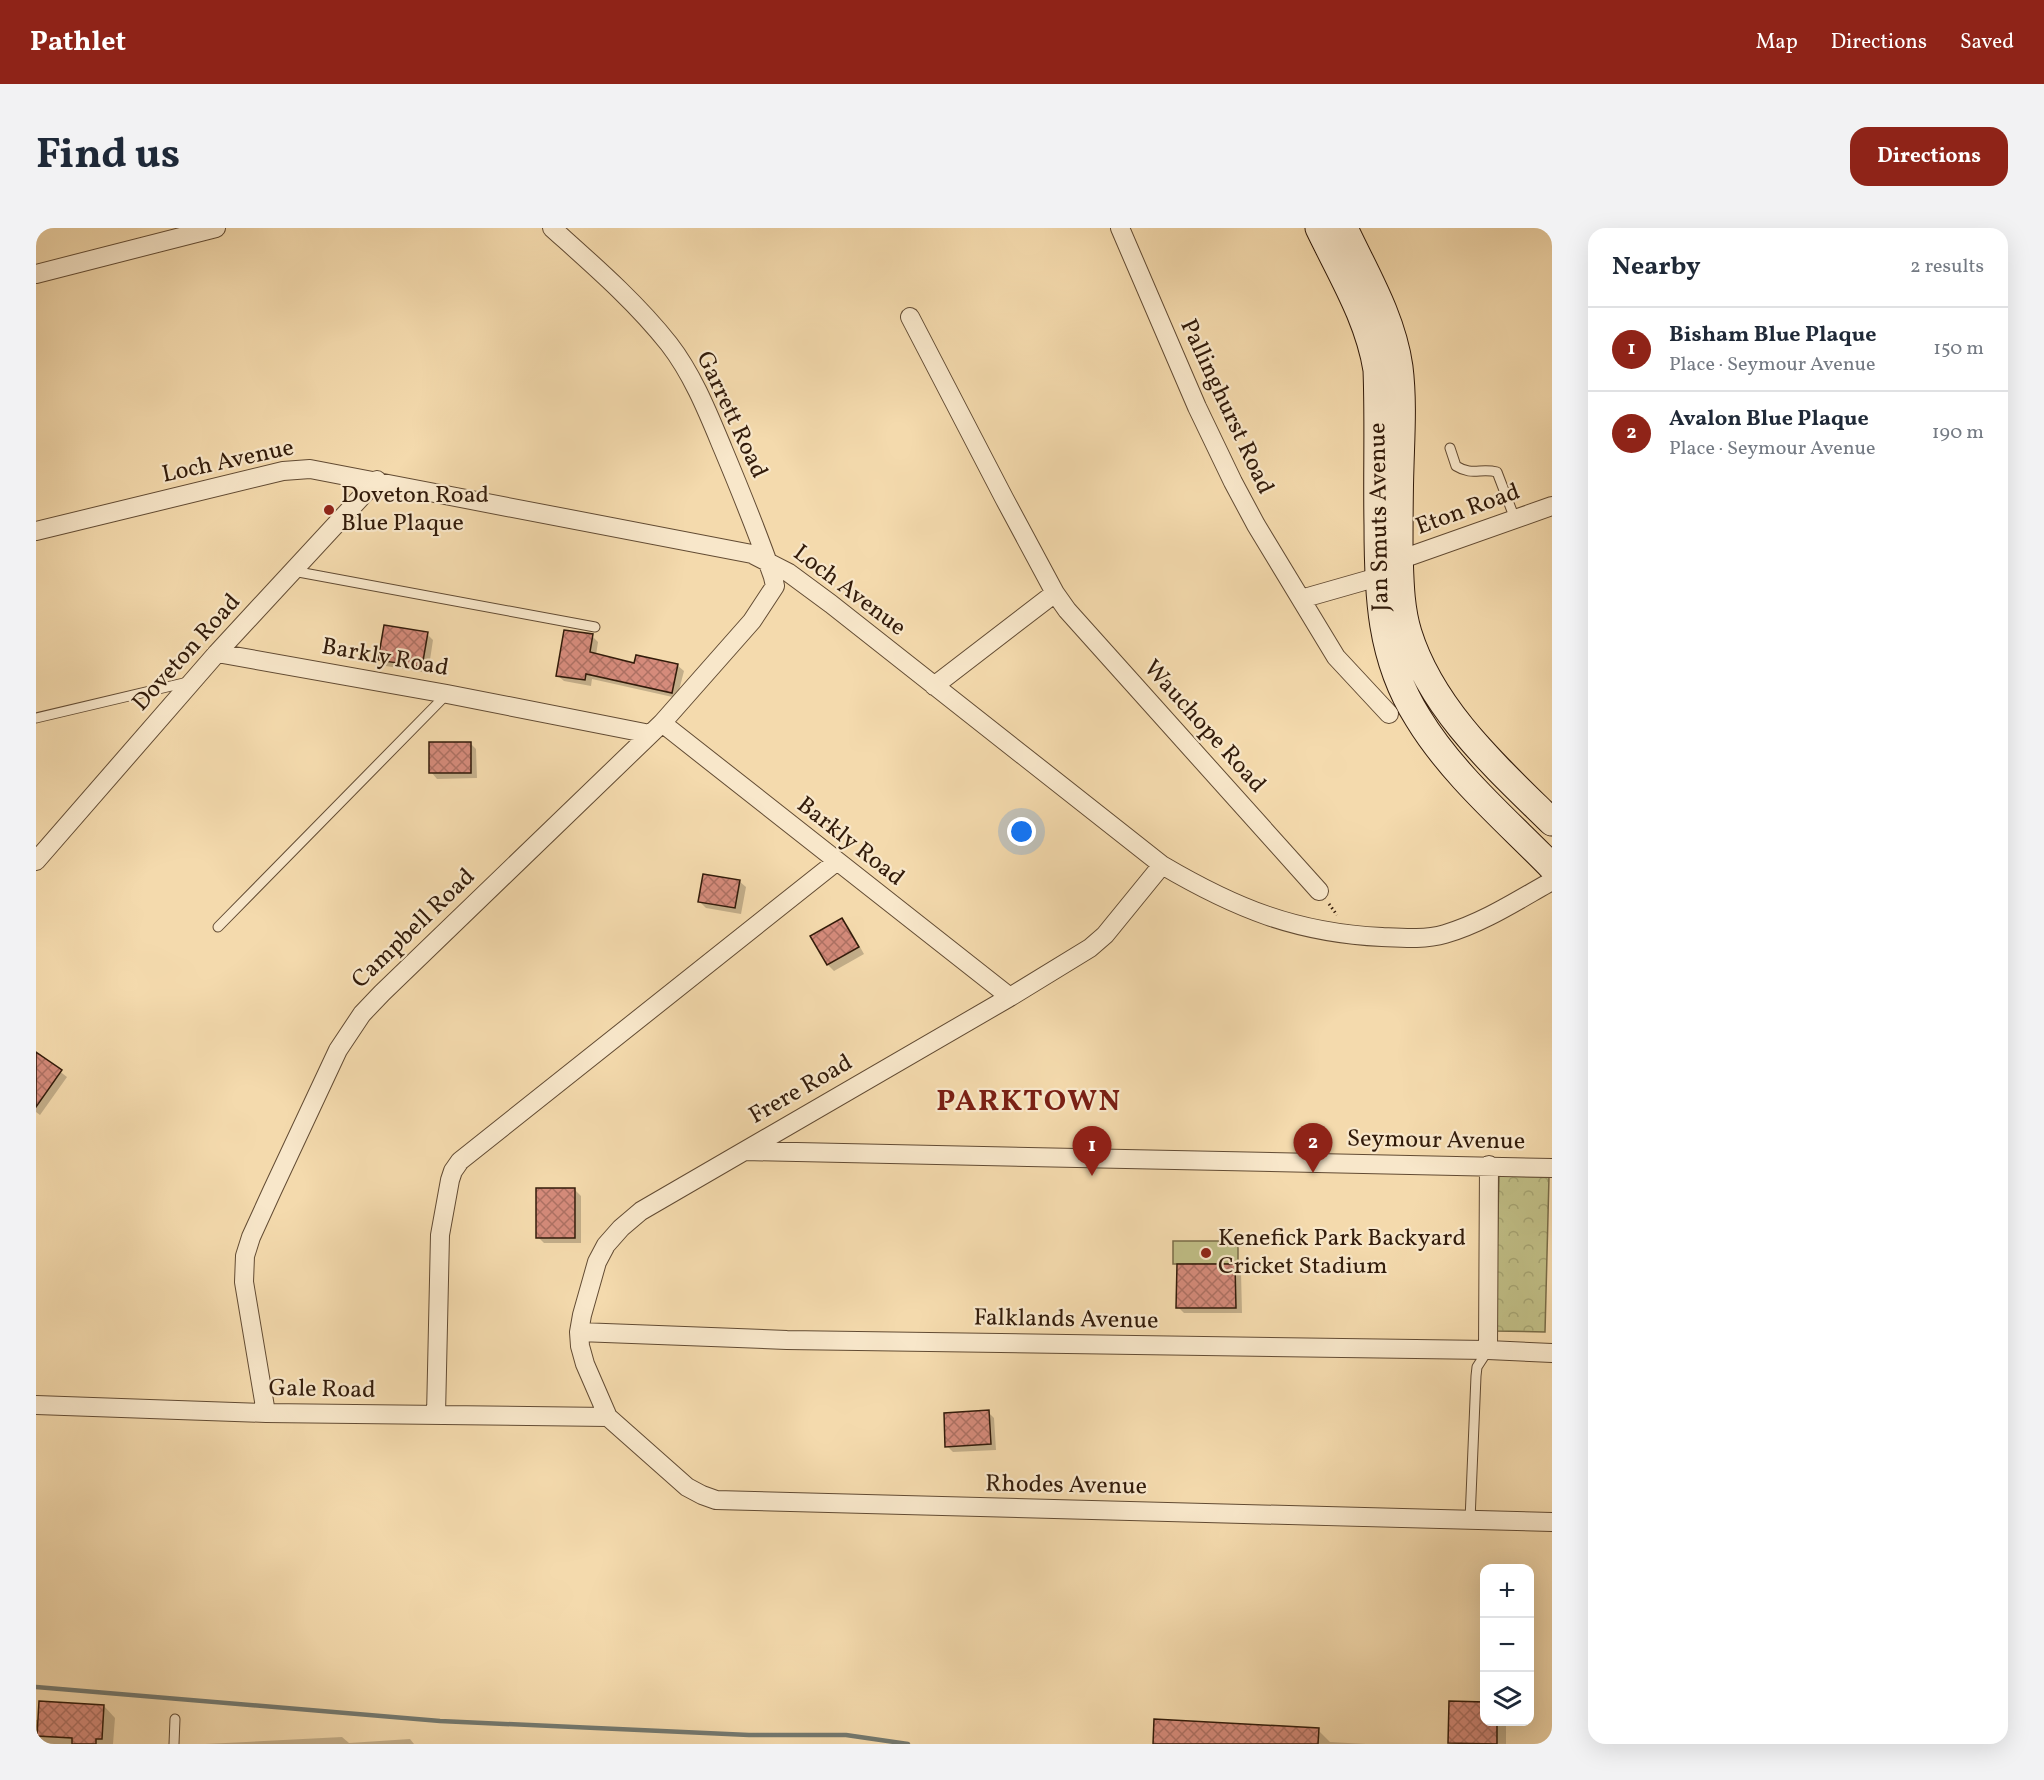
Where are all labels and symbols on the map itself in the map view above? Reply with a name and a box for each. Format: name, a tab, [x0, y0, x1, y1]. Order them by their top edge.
street label: Pallinghurst Road	[1171, 314, 1281, 500]
street label: Garrett Road	[687, 346, 775, 484]
street label: Jan Smuts Avenue	[1361, 422, 1399, 612]
street label: Loch Avenue	[159, 431, 297, 493]
street label: Eton Road	[1411, 475, 1525, 545]
place label: Doveton Road Blue Plaque	[341, 479, 489, 541]
marker: Doveton Road Blue Plaque	[322, 503, 336, 517]
street label: Loch Avenue	[785, 537, 913, 645]
street label: Doveton Road	[125, 587, 249, 719]
street label: Barkly Road	[319, 630, 451, 686]
street label: Wauchope Road	[1135, 653, 1273, 801]
street label: Barkly Road	[789, 789, 911, 895]
your location	[1007, 817, 1036, 846]
street label: Campbell Road	[345, 861, 483, 997]
street label: Frere Road	[743, 1047, 859, 1133]
district label: PARKTOWN	[936, 1081, 1122, 1123]
street label: Seymour Avenue	[1347, 1122, 1525, 1160]
pin: 2	[1294, 1124, 1332, 1173]
pin: 1	[1072, 1126, 1112, 1176]
place label: Kenefick Park Backyard Cricket Stadium	[1218, 1222, 1466, 1284]
marker: Kenefick Park Backyard Cricket Stadium	[1199, 1246, 1213, 1260]
street label: Falklands Avenue	[973, 1301, 1159, 1339]
street label: Gale Road	[268, 1372, 376, 1408]
street label: Rhodes Avenue	[985, 1468, 1147, 1504]

